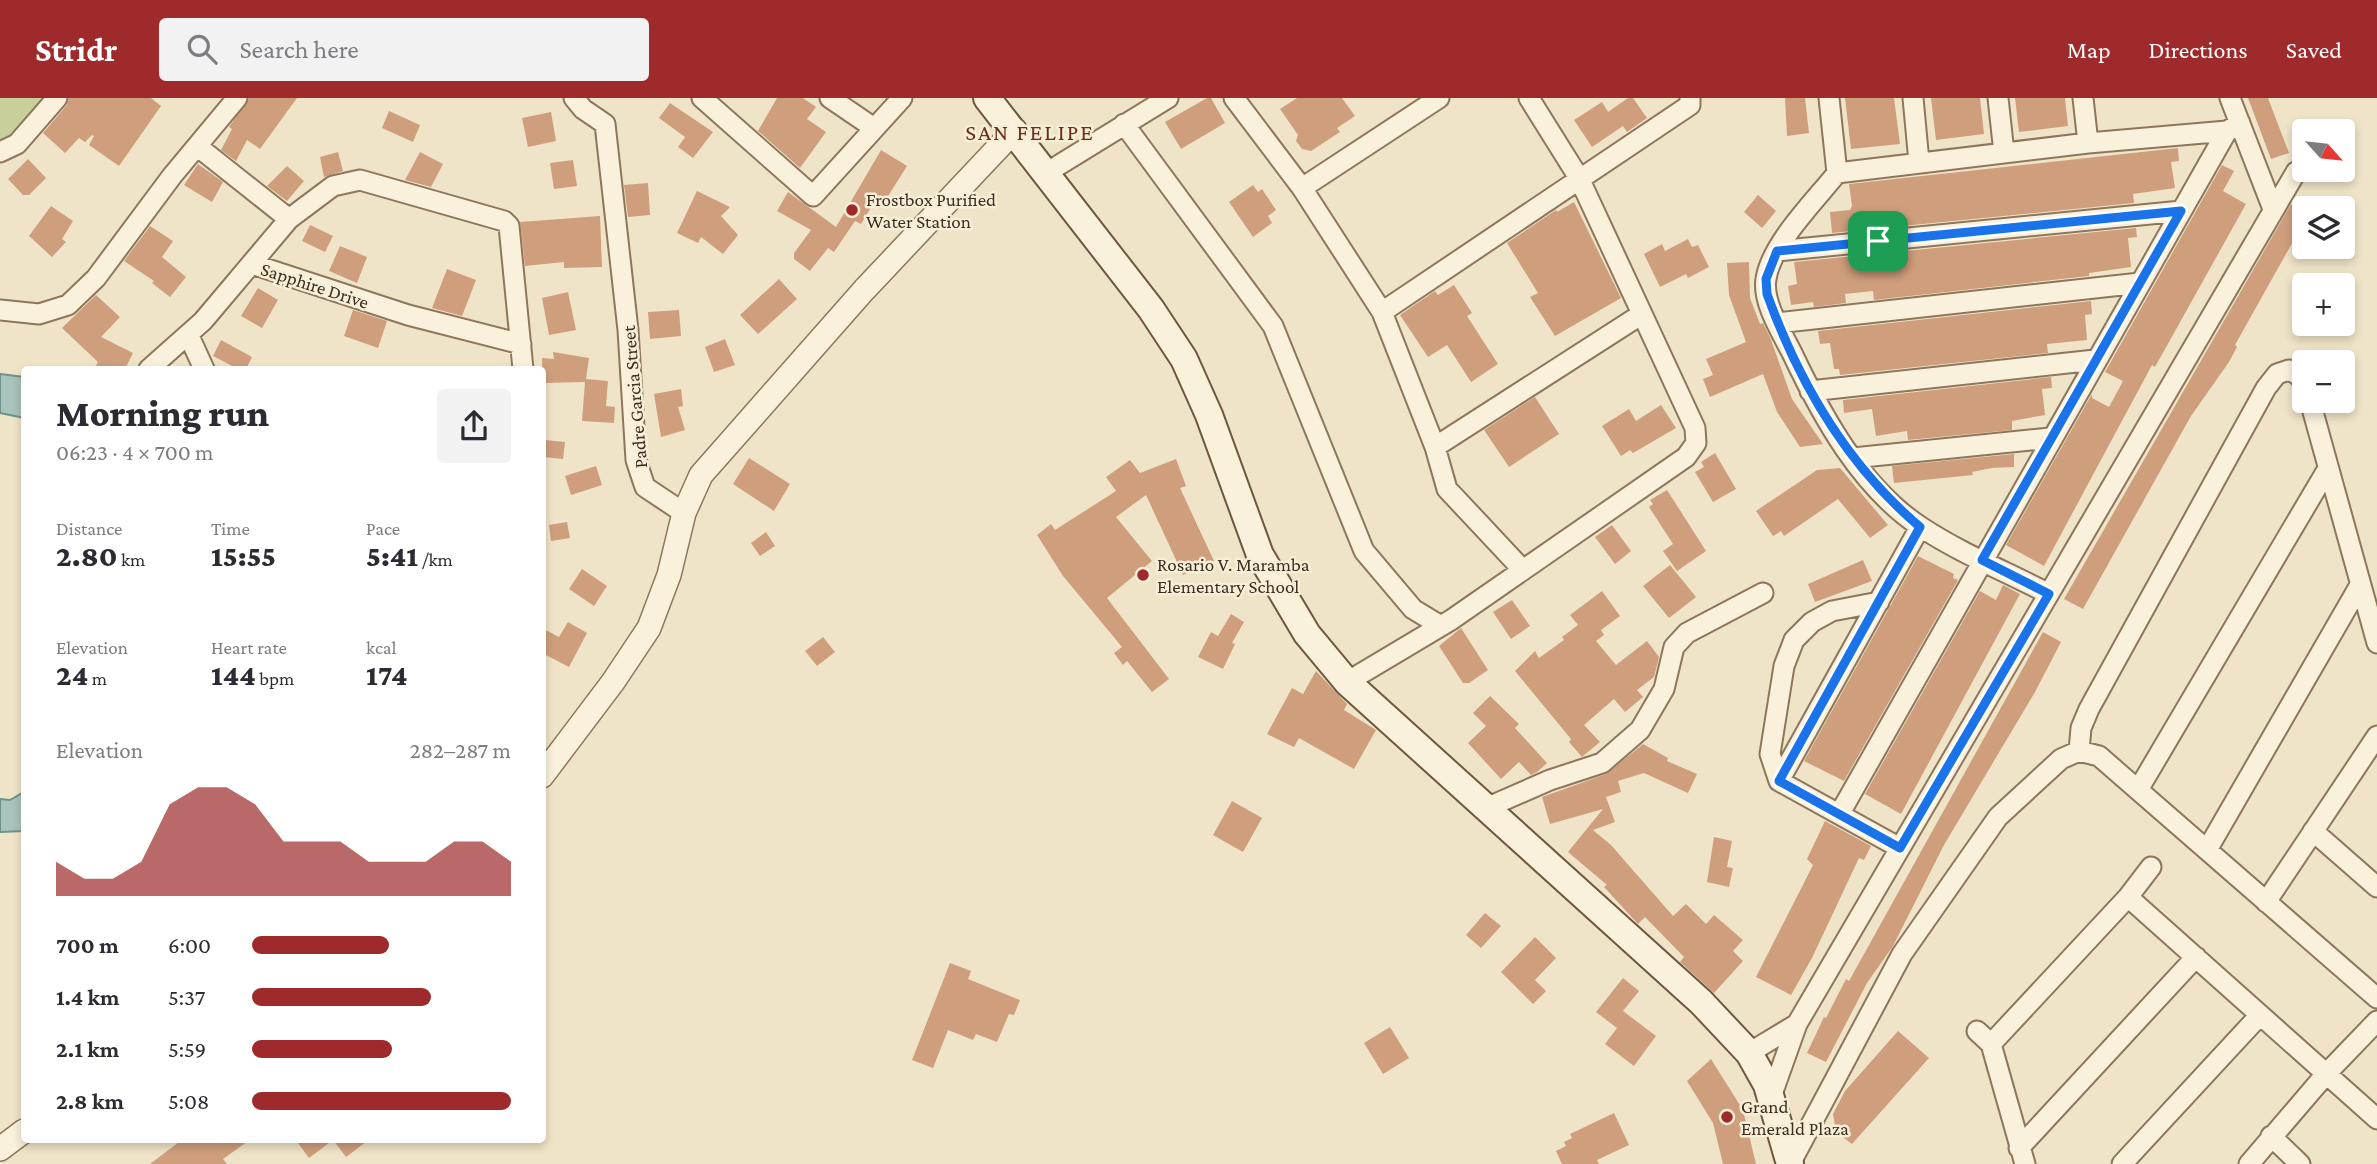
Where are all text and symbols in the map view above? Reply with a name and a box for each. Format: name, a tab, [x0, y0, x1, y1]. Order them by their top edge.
search box	[159, 18, 649, 81]
icon: search	[183, 30, 221, 68]
text: Stridr	[35, 31, 117, 68]
text: Search here	[239, 35, 359, 64]
text: Map	[2067, 36, 2111, 63]
text: Directions	[2149, 36, 2248, 63]
text: Saved	[2286, 36, 2342, 63]
district label: SAN FELIPE	[965, 119, 1095, 145]
north arrow	[2292, 119, 2356, 182]
map controls	[2292, 119, 2355, 413]
place label: Frostbox Purified Water Station	[866, 189, 996, 232]
button: layers	[2292, 196, 2355, 259]
marker: Frostbox Purified Water Station	[844, 202, 860, 218]
pin	[1848, 211, 1908, 271]
icon: arrive	[1859, 222, 1897, 260]
street label: Sapphire Drive	[258, 258, 372, 313]
button: +	[2292, 273, 2355, 336]
street label: Padre Garcia Street	[618, 324, 651, 469]
button: −	[2292, 350, 2355, 413]
button: share	[437, 389, 511, 463]
text: Morning run	[56, 392, 269, 434]
text: 06:23 · 4 × 700 m	[56, 439, 214, 465]
text: Distance	[56, 518, 122, 539]
text: Time	[211, 518, 250, 539]
text: Pace	[366, 518, 400, 539]
text: 2.80	[56, 539, 117, 572]
text: 15:55	[211, 539, 276, 572]
text: 5:41	[366, 539, 418, 572]
text: km	[117, 549, 145, 570]
text: /km	[418, 549, 453, 570]
place label: Rosario V. Maramba Elementary School	[1157, 554, 1310, 597]
marker: Rosario V. Maramba Elementary School	[1135, 567, 1151, 583]
text: Elevation	[56, 637, 128, 658]
text: Heart rate	[211, 637, 287, 658]
text: kcal	[366, 637, 397, 658]
text: 24	[56, 658, 88, 691]
text: 144	[211, 658, 256, 691]
text: 174	[366, 658, 408, 691]
text: m	[88, 668, 107, 689]
text: bpm	[256, 668, 294, 689]
text: Elevation	[56, 737, 143, 763]
text: 282–287 m	[410, 737, 511, 763]
text: 700 m	[56, 932, 119, 958]
text: 6:00	[168, 932, 211, 958]
text: 1.4 km	[56, 984, 119, 1010]
text: 5:37	[168, 984, 205, 1010]
text: 2.1 km	[56, 1036, 119, 1062]
text: 5:59	[168, 1036, 206, 1062]
text: 2.8 km	[56, 1088, 124, 1114]
text: 5:08	[168, 1088, 210, 1114]
place label: Grand Emerald Plaza	[1741, 1096, 1849, 1139]
marker: Grand Emerald Plaza	[1719, 1109, 1735, 1125]

